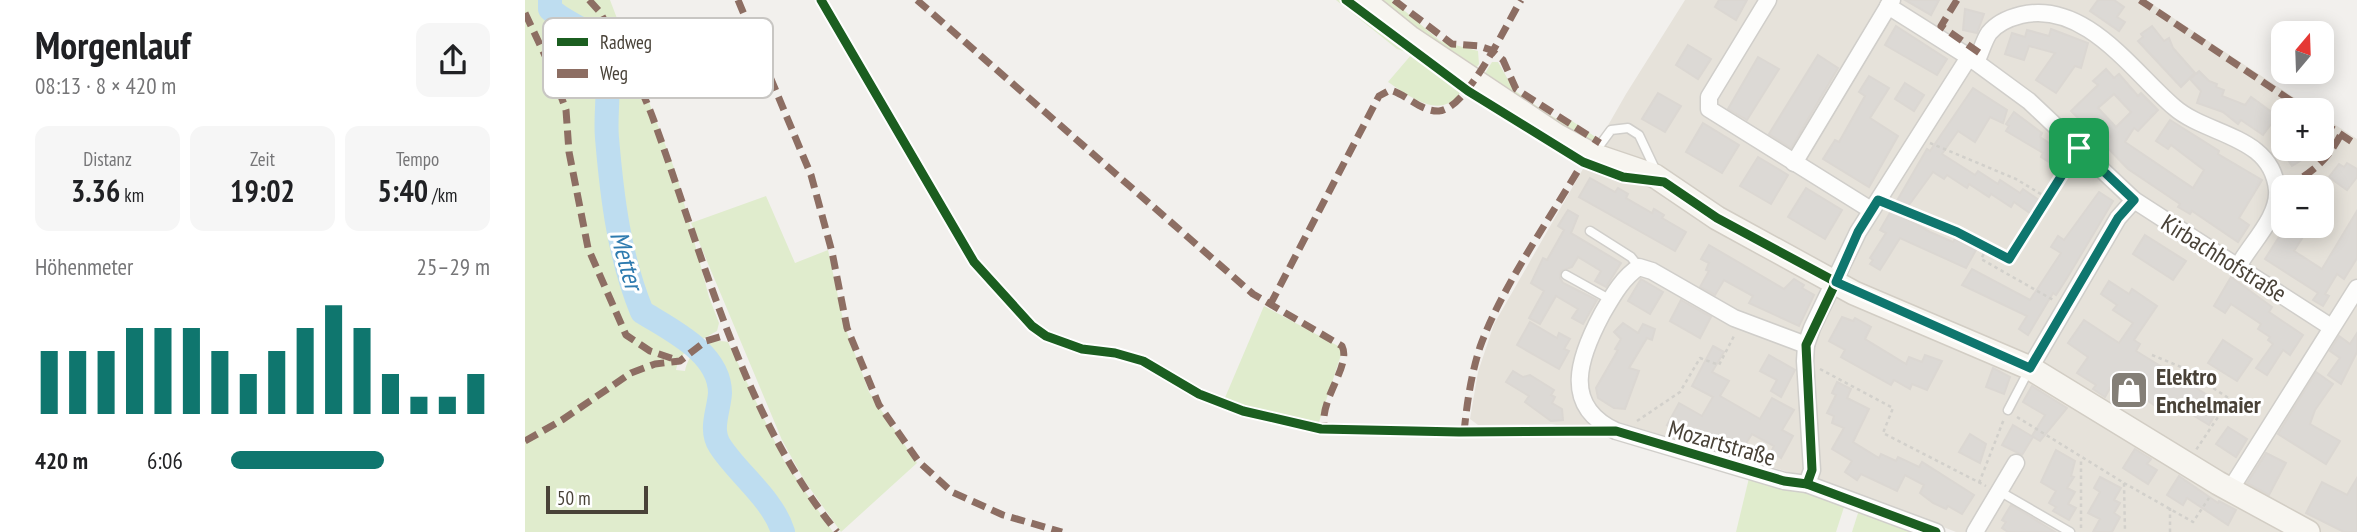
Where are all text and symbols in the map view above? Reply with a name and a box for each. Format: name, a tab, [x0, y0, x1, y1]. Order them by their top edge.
legend	[543, 18, 773, 98]
text: Morgenlauf	[35, 20, 190, 69]
north arrow	[2271, 21, 2335, 84]
map controls	[2271, 21, 2334, 238]
button: share	[416, 23, 490, 97]
text: Radweg	[600, 30, 652, 54]
text: Weg	[600, 61, 628, 85]
text: 08:13 · 8 × 420 m	[35, 71, 176, 100]
button: +	[2271, 98, 2334, 161]
pin	[2049, 118, 2109, 178]
icon: arrive	[2060, 129, 2098, 167]
text: Distanz	[83, 147, 132, 171]
text: Zeit	[250, 147, 275, 171]
text: Tempo	[396, 147, 439, 171]
text: 3.36	[71, 171, 120, 210]
text: 19:02	[230, 171, 295, 210]
text: 5:40	[378, 171, 428, 210]
button: −	[2271, 175, 2334, 238]
text: km	[120, 183, 144, 207]
text: /km	[428, 183, 457, 207]
street label: Kirbachhofstraße	[2156, 207, 2292, 309]
water label: Metter	[603, 227, 652, 297]
text: Höhenmeter	[35, 252, 133, 281]
text: 25–29 m	[417, 252, 490, 281]
place label: Elektro Enchelmaier	[2156, 361, 2262, 420]
shop icon: Elektro Enchelmaier	[2108, 369, 2150, 411]
street label: Mozartstraße	[1665, 413, 1779, 473]
text: 420 m	[35, 446, 88, 475]
text: 6:06	[147, 446, 183, 475]
scale bar	[546, 483, 647, 515]
text: 50 m	[557, 486, 591, 510]

